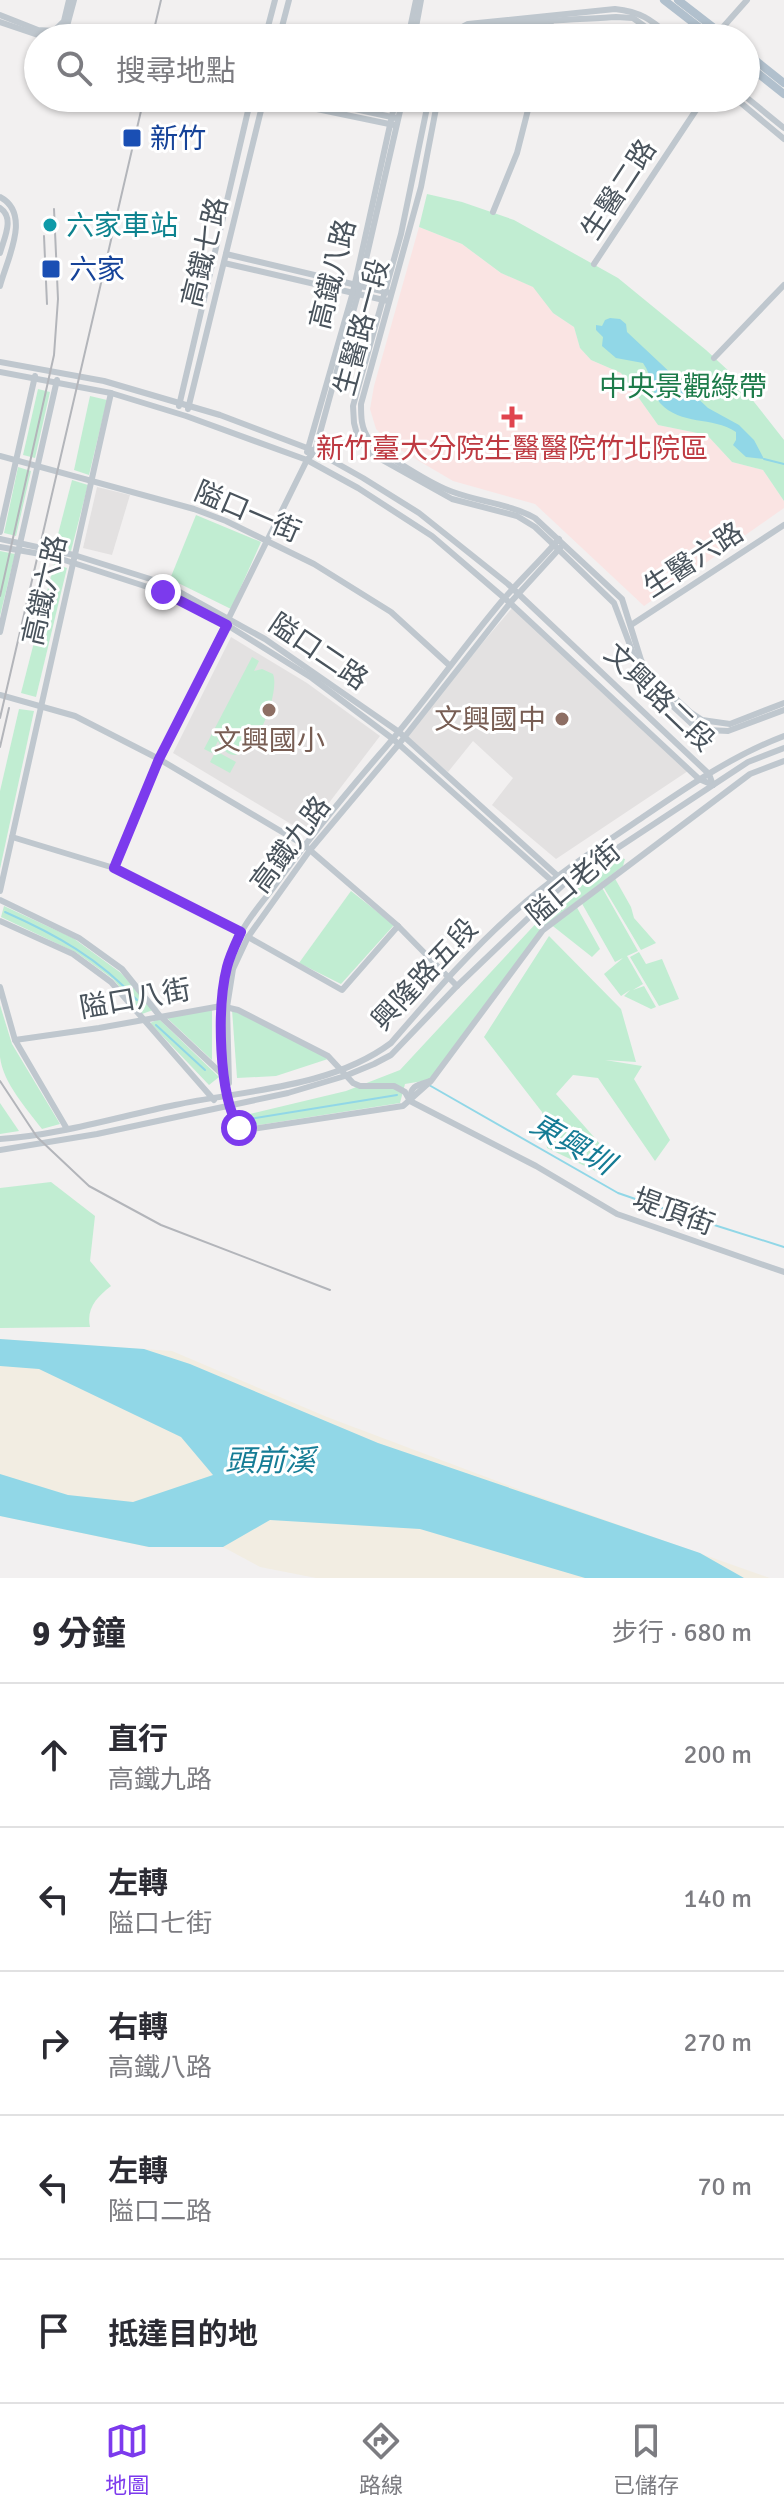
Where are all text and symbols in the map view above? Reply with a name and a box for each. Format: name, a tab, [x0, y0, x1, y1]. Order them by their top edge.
search box	[24, 24, 760, 112]
icon: search	[52, 46, 96, 90]
text: 搜尋地點	[116, 53, 236, 90]
place label: 新竹	[150, 122, 206, 156]
marker: 新竹	[121, 127, 143, 149]
street label: 生醫二路	[574, 133, 664, 246]
street label: 高鐵七路	[175, 194, 235, 311]
place label: 六家車站	[66, 209, 178, 243]
marker: 六家車站	[41, 216, 59, 234]
street label: 高鐵八路	[303, 216, 363, 333]
place label: 六家	[69, 253, 125, 287]
street label: 生醫路一段	[327, 255, 397, 399]
marker: 六家	[40, 258, 62, 280]
park label: 中央景觀綠帶	[599, 370, 767, 404]
marker: 新竹臺大分院生醫醫院竹北院區	[501, 406, 523, 428]
place label: 新竹臺大分院生醫醫院竹北院區	[316, 432, 708, 466]
street label: 隘口一街	[189, 474, 306, 549]
street label: 生醫六路	[637, 515, 750, 605]
street label: 高鐵六路	[16, 532, 74, 649]
route end	[145, 574, 181, 610]
street label: 隘口二路	[263, 606, 374, 697]
street label: 文興路二段	[597, 637, 721, 759]
marker: 文興國小	[260, 701, 278, 719]
place label: 文興國中	[434, 703, 546, 737]
marker: 文興國中	[553, 710, 571, 728]
place label: 文興國小	[213, 724, 325, 758]
street label: 高鐵九路	[244, 790, 338, 900]
street label: 隘口老街	[520, 834, 627, 932]
street label: 興隆路五段	[365, 912, 485, 1037]
street label: 隘口八街	[77, 973, 193, 1025]
water label: 東興圳	[524, 1106, 623, 1185]
route start	[221, 1110, 257, 1146]
street label: 堤頂街	[628, 1182, 719, 1242]
water label: 頭前溪	[225, 1443, 319, 1480]
text: 9 分鐘	[32, 1613, 126, 1655]
text: 步行 · 680 m	[612, 1617, 752, 1649]
text: 直行	[108, 1721, 168, 1758]
icon: ahead	[32, 1733, 76, 1777]
text: 200 m	[683, 1739, 752, 1771]
text: 高鐵九路	[108, 1764, 212, 1796]
text: 左轉	[108, 1865, 168, 1902]
icon: left	[32, 1877, 76, 1921]
text: 140 m	[683, 1883, 752, 1915]
text: 隘口七街	[108, 1908, 212, 1940]
text: 右轉	[108, 2009, 168, 2046]
icon: right	[32, 2021, 76, 2065]
text: 270 m	[683, 2027, 752, 2059]
text: 高鐵八路	[108, 2052, 212, 2084]
text: 左轉	[108, 2153, 168, 2190]
icon: left	[32, 2165, 76, 2209]
text: 70 m	[697, 2171, 752, 2203]
text: 隘口二路	[108, 2196, 212, 2228]
icon: arrive	[32, 2309, 76, 2353]
text: 抵達目的地	[108, 2316, 258, 2353]
tab: 地圖	[105, 2419, 149, 2499]
tab: 路線	[359, 2419, 403, 2499]
tab: 已儲存	[613, 2419, 679, 2499]

